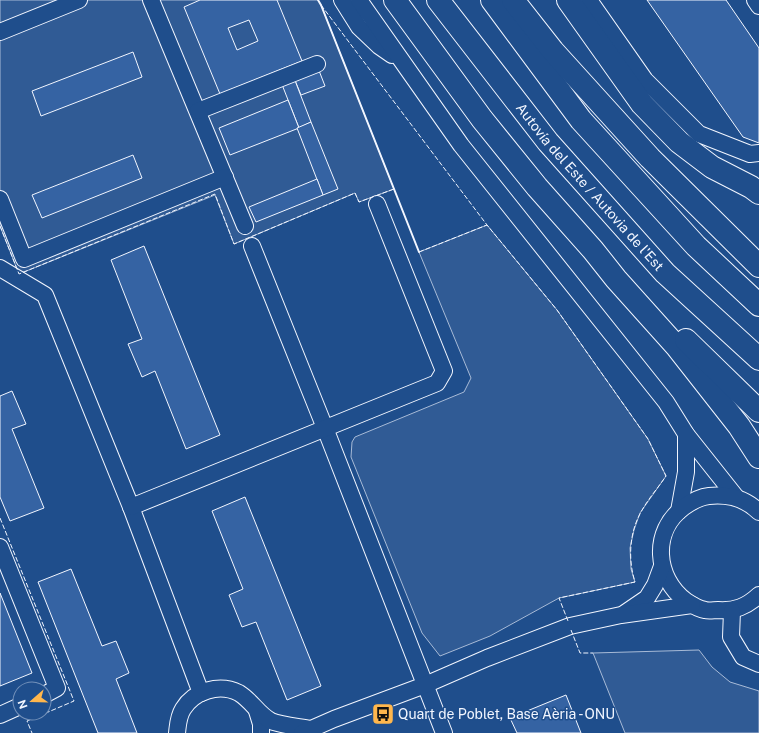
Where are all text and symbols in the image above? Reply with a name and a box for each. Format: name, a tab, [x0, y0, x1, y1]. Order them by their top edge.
street label: Autovía del Este / Autovia de l'Est	[513, 100, 667, 274]
north arrow	[12, 681, 52, 721]
text: N	[15, 698, 30, 711]
bus stop icon: Quart de Poblet, Base Aèria - ONU	[370, 701, 396, 727]
place label: Quart de Poblet, Base Aèria - ONU	[398, 706, 615, 722]

